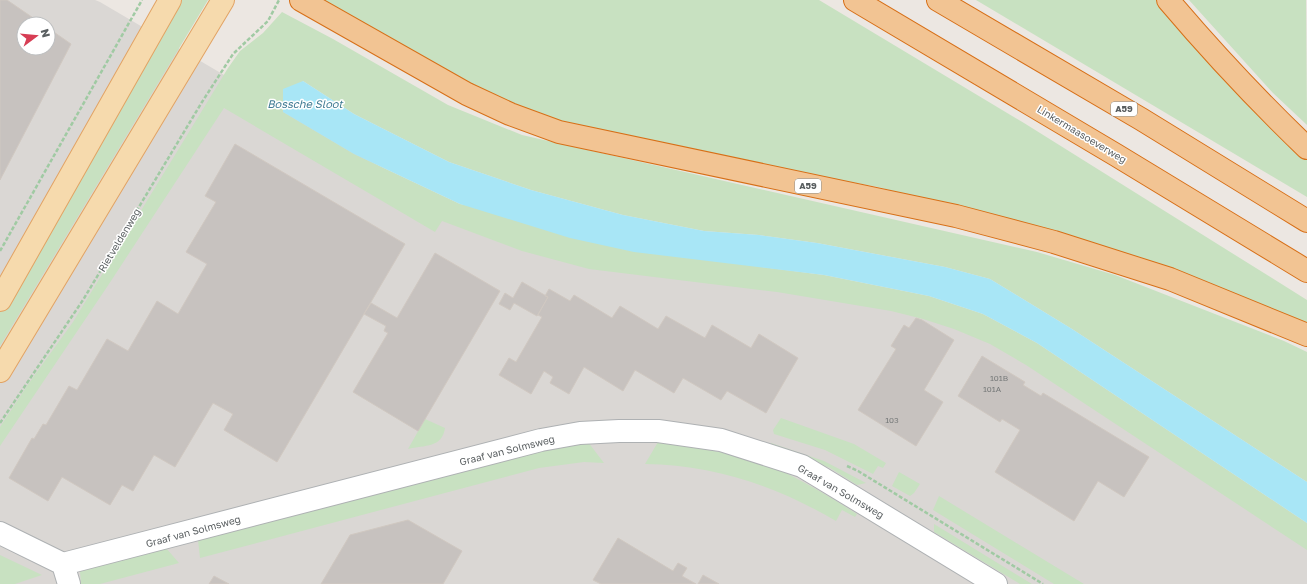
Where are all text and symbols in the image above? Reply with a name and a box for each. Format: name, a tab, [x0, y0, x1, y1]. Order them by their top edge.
north arrow	[16, 16, 56, 56]
text: N	[39, 27, 53, 39]
water label: Bossche Sloot	[267, 97, 344, 110]
road number: A59	[1111, 102, 1137, 116]
street label: Linkermaasoeverweg	[1035, 103, 1129, 165]
road number: A59	[795, 179, 821, 193]
street label: Rietveldenweg	[95, 206, 143, 274]
house number: 101B	[990, 373, 1008, 383]
house number: 101A	[983, 384, 1002, 394]
house number: 103	[885, 415, 899, 425]
street label: Graaf van Solmsweg	[458, 432, 556, 468]
street label: Graaf van Solmsweg	[796, 461, 886, 521]
street label: Graaf van Solmsweg	[144, 513, 242, 549]

